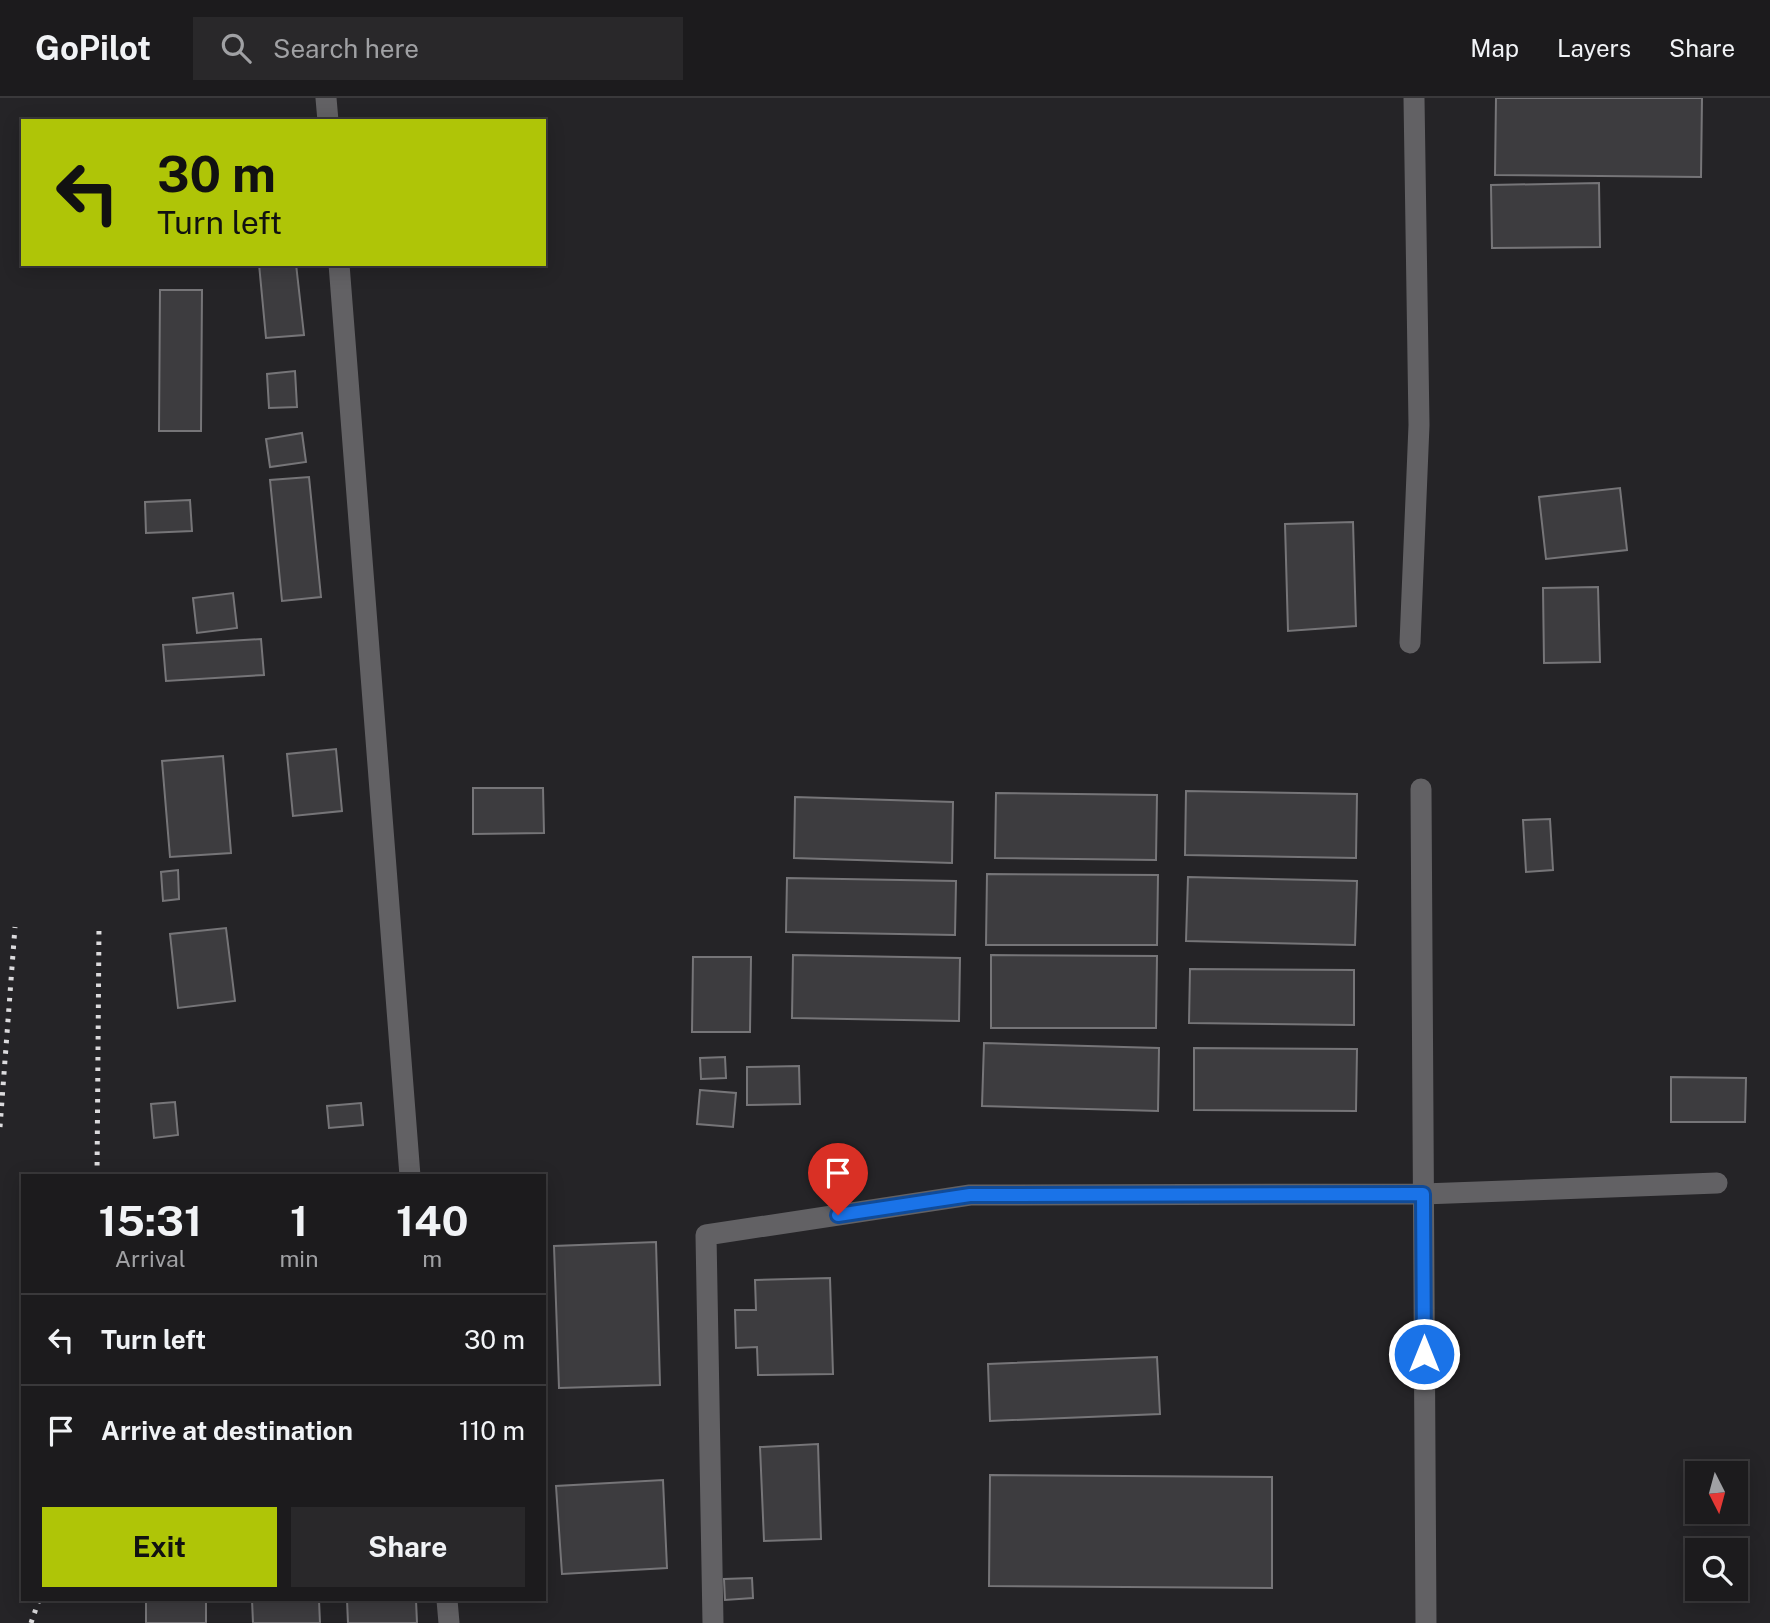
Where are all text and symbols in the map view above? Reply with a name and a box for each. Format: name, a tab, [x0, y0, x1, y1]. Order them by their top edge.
search box	[193, 17, 683, 80]
text: GoPilot	[35, 29, 151, 67]
icon: search	[217, 29, 255, 67]
text: Search here	[273, 33, 419, 64]
text: Map	[1470, 34, 1519, 62]
text: Layers	[1557, 34, 1631, 62]
text: Share	[1669, 34, 1735, 62]
text: 30 m	[157, 145, 276, 203]
icon: left	[42, 147, 133, 238]
text: Turn left	[157, 204, 282, 241]
pin	[808, 1143, 868, 1215]
icon: arrive	[819, 1154, 857, 1192]
text: 15:31	[98, 1196, 202, 1245]
text: 1	[290, 1196, 308, 1245]
text: 140	[396, 1196, 469, 1245]
text: Arrival	[115, 1245, 186, 1272]
text: min	[279, 1245, 318, 1272]
text: m	[422, 1245, 442, 1272]
position arrow	[1387, 1317, 1461, 1391]
icon: left	[42, 1321, 80, 1359]
text: Turn left	[101, 1324, 206, 1355]
text: 30 m	[464, 1324, 525, 1355]
icon: arrive	[42, 1412, 80, 1450]
text: Arrive at destination	[101, 1415, 353, 1446]
text: 110 m	[459, 1415, 525, 1446]
north arrow	[1685, 1461, 1748, 1524]
map controls	[1685, 1461, 1748, 1601]
button: Exit	[42, 1507, 277, 1587]
button: Share	[291, 1507, 525, 1587]
button: search	[1685, 1538, 1748, 1601]

